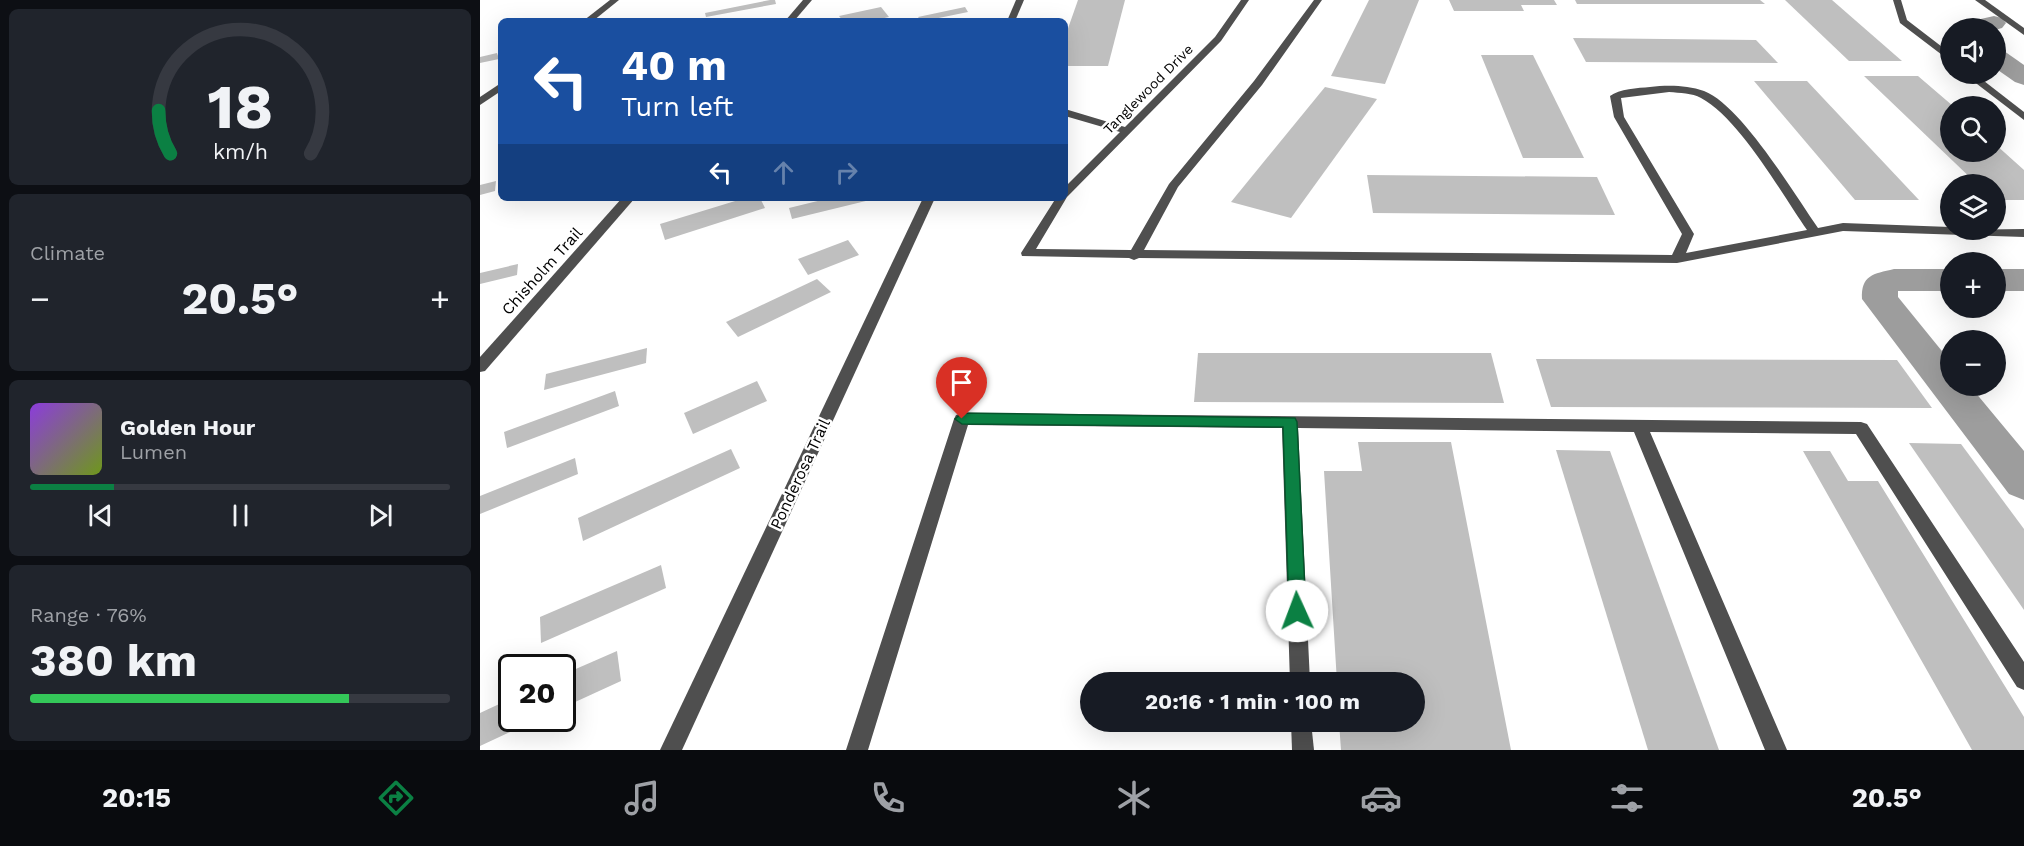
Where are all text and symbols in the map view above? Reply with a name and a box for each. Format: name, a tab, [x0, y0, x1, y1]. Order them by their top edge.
map controls	[1940, 18, 2006, 396]
button: sound	[1940, 18, 2006, 84]
text: 40 m	[621, 41, 727, 90]
street label: Tanglewood Drive	[1100, 41, 1196, 137]
icon: left	[522, 42, 600, 120]
text: 18	[207, 70, 273, 143]
text: Turn left	[621, 91, 733, 123]
button: search	[1940, 96, 2006, 162]
text: km/h	[212, 140, 268, 165]
icon: left	[704, 156, 737, 189]
icon: ahead	[767, 156, 800, 189]
icon: right	[830, 156, 863, 189]
button: layers	[1940, 174, 2006, 240]
street label: Chisholm Trail	[498, 223, 586, 319]
text: Climate	[30, 241, 105, 265]
button: +	[1940, 252, 2006, 318]
text: 20.5°	[182, 272, 298, 325]
text: −	[30, 279, 50, 318]
text: +	[430, 279, 450, 318]
button: −	[1940, 330, 2006, 396]
pin	[936, 357, 987, 419]
icon: arrive	[945, 366, 978, 399]
text: Golden Hour	[120, 415, 255, 440]
street label: Ponderosa Trail	[766, 416, 834, 532]
text: Lumen	[120, 440, 187, 464]
icon: previous	[84, 499, 117, 532]
icon: pause	[224, 499, 257, 532]
icon: next	[364, 499, 397, 532]
position arrow	[1265, 579, 1329, 643]
text: Range · 76%	[30, 603, 147, 627]
text: 380 km	[30, 634, 197, 687]
speed limit sign: 20	[498, 654, 576, 732]
text: 20:16 · 1 min · 100 m	[1145, 689, 1360, 714]
icon: directions	[375, 777, 417, 819]
icon: music	[621, 777, 663, 819]
icon: phone	[867, 777, 909, 819]
icon: climate	[1113, 777, 1155, 819]
icon: car	[1360, 777, 1402, 819]
icon: filters	[1606, 777, 1648, 819]
text: 20:15	[102, 782, 171, 814]
text: 20.5°	[1852, 782, 1922, 814]

